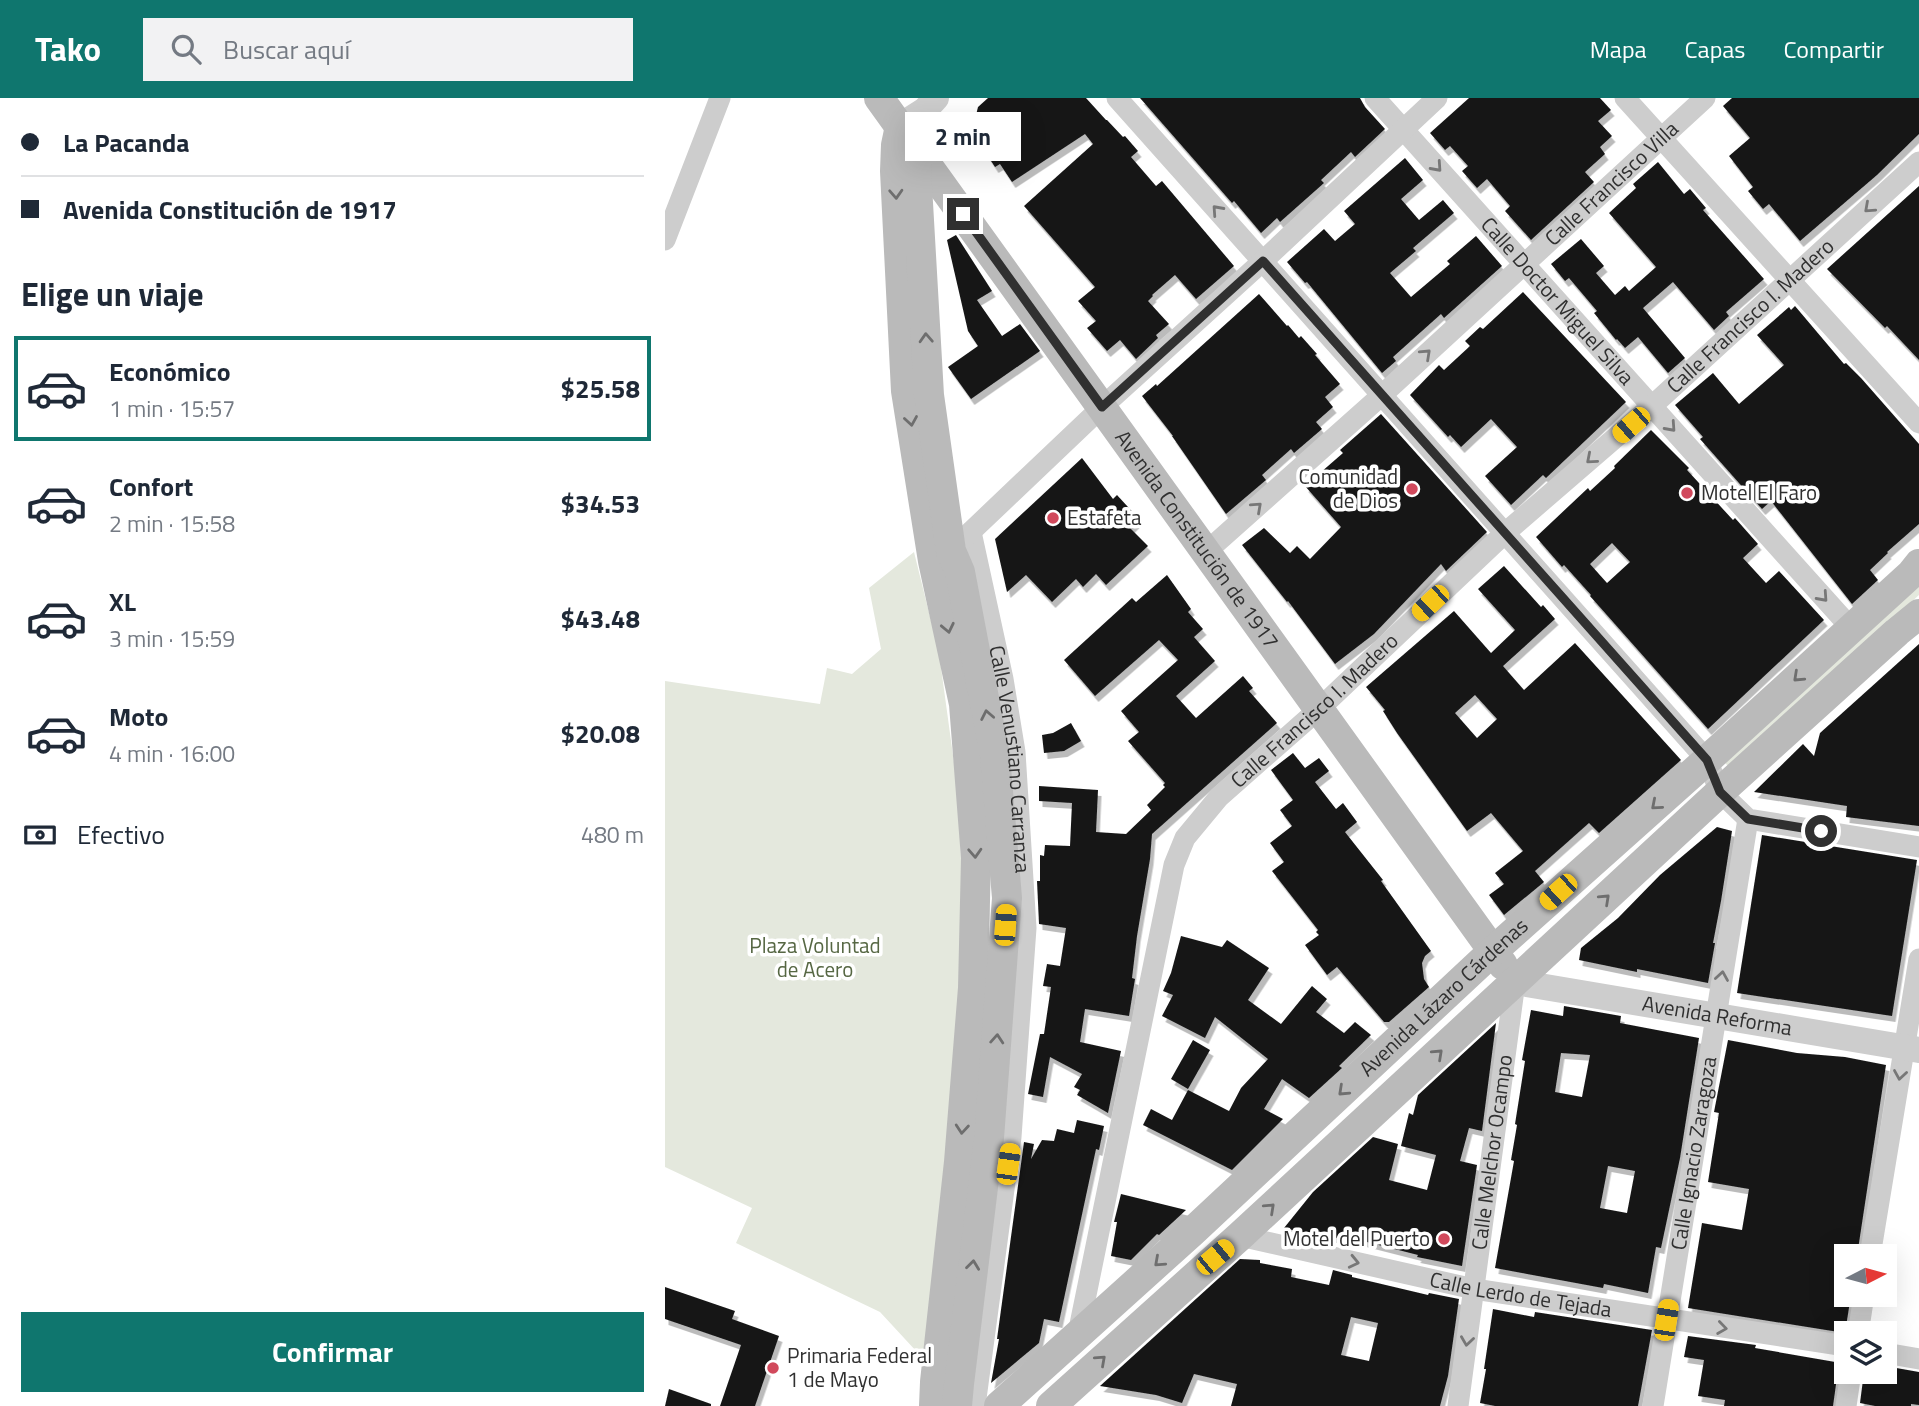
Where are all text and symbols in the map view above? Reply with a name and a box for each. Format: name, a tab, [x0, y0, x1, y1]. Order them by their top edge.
search box	[143, 18, 633, 81]
text: Tako	[35, 24, 101, 74]
icon: search	[167, 30, 205, 68]
text: Buscar aquí	[223, 30, 350, 69]
text: Mapa	[1590, 31, 1647, 67]
text: Capas	[1685, 31, 1745, 67]
text: Compartir	[1783, 31, 1884, 67]
callout: 2 min	[905, 113, 1021, 162]
street label: Calle Francisco Villa	[1537, 113, 1686, 253]
text: 2 min	[935, 119, 991, 154]
text: La Pacanda	[63, 123, 190, 162]
one-way arrow	[1429, 159, 1441, 172]
one-way arrow	[888, 189, 903, 200]
text: Avenida Constitución de 1917	[63, 190, 397, 229]
route end	[947, 198, 979, 230]
one-way arrow	[1864, 200, 1877, 212]
one-way arrow	[1213, 206, 1226, 219]
street label: Calle Doctor Miguel Silva	[1474, 209, 1643, 392]
street label: Calle Francisco I. Madero	[1659, 230, 1841, 400]
text: Elige un viaje	[21, 270, 204, 318]
one-way arrow	[918, 332, 933, 343]
one-way arrow	[1418, 350, 1431, 362]
text: Económico	[109, 352, 231, 391]
icon: car	[25, 357, 88, 420]
text: $25.58	[561, 369, 640, 408]
text: 1 min · 15:57	[109, 391, 235, 426]
car	[1609, 403, 1654, 447]
one-way arrow	[903, 415, 918, 427]
one-way arrow	[1663, 419, 1675, 432]
street label: Avenida Constitución de 1917	[1108, 423, 1287, 655]
one-way arrow	[1586, 451, 1599, 463]
place label: Comunidad de Dios	[1298, 460, 1398, 516]
text: Confort	[109, 467, 193, 506]
icon: car	[25, 472, 88, 535]
place label: Motel El Faro	[1701, 476, 1817, 508]
marker: Comunidad de Dios	[1404, 481, 1420, 497]
text: $34.53	[561, 484, 640, 523]
marker: Motel El Faro	[1679, 485, 1695, 501]
place label: Estafeta	[1067, 501, 1142, 533]
one-way arrow	[1249, 502, 1262, 515]
text: 2 min · 15:58	[109, 506, 235, 541]
marker: Estafeta	[1045, 510, 1061, 526]
car	[1408, 581, 1453, 625]
text: XL	[109, 582, 136, 621]
icon: car	[25, 587, 88, 650]
one-way arrow	[1815, 589, 1827, 602]
text: $43.48	[561, 599, 640, 638]
text: 3 min · 15:59	[109, 621, 235, 656]
one-way arrow	[939, 622, 954, 634]
street label: Calle Francisco I. Madero	[1223, 625, 1405, 795]
street label: Calle Venustiano Carranza	[981, 642, 1040, 874]
one-way arrow	[1793, 669, 1806, 681]
text: Moto	[109, 697, 168, 736]
icon: car	[25, 702, 88, 765]
one-way arrow	[981, 709, 996, 721]
text: $20.08	[561, 714, 640, 753]
text: 4 min · 16:00	[109, 736, 235, 771]
one-way arrow	[1651, 797, 1664, 809]
text: Efectivo	[77, 815, 165, 854]
route start	[1805, 815, 1837, 847]
icon: cash	[21, 816, 59, 854]
text: 480 m	[581, 817, 644, 852]
one-way arrow	[968, 848, 983, 859]
car	[1536, 870, 1581, 914]
one-way arrow	[1597, 895, 1610, 908]
car	[994, 903, 1017, 947]
street label: Avenida Lázaro Cárdenas	[1351, 910, 1535, 1083]
park label: Plaza Voluntad de Acero	[749, 929, 881, 985]
one-way arrow	[1714, 970, 1729, 982]
street label: Avenida Reforma	[1640, 987, 1795, 1043]
one-way arrow	[989, 1033, 1004, 1044]
one-way arrow	[1430, 1049, 1443, 1062]
street label: Calle Melchor Ocampo	[1462, 1053, 1520, 1252]
street label: Calle Ignacio Zaragoza	[1661, 1054, 1724, 1252]
one-way arrow	[1893, 1069, 1908, 1081]
one-way arrow	[1338, 1082, 1351, 1095]
one-way arrow	[955, 1124, 970, 1135]
car	[995, 1142, 1022, 1186]
one-way arrow	[1262, 1204, 1275, 1216]
place label: Motel del Puerto	[1283, 1222, 1430, 1254]
marker: Motel del Puerto	[1436, 1231, 1452, 1247]
car	[1193, 1235, 1238, 1279]
north arrow	[1834, 1244, 1897, 1307]
map controls	[1834, 1244, 1897, 1384]
one-way arrow	[1154, 1254, 1167, 1266]
one-way arrow	[1348, 1254, 1360, 1268]
one-way arrow	[966, 1259, 981, 1271]
street label: Calle Lerdo de Tejada	[1427, 1262, 1615, 1325]
car	[1653, 1298, 1680, 1342]
button: Confirmar	[21, 1312, 644, 1392]
one-way arrow	[1716, 1320, 1728, 1335]
button: layers	[1834, 1321, 1897, 1384]
one-way arrow	[1459, 1335, 1474, 1347]
place label: Primaria Federal 1 de Mayo	[787, 1339, 932, 1395]
one-way arrow	[1093, 1356, 1106, 1368]
marker: Primaria Federal 1 de Mayo	[765, 1360, 781, 1376]

